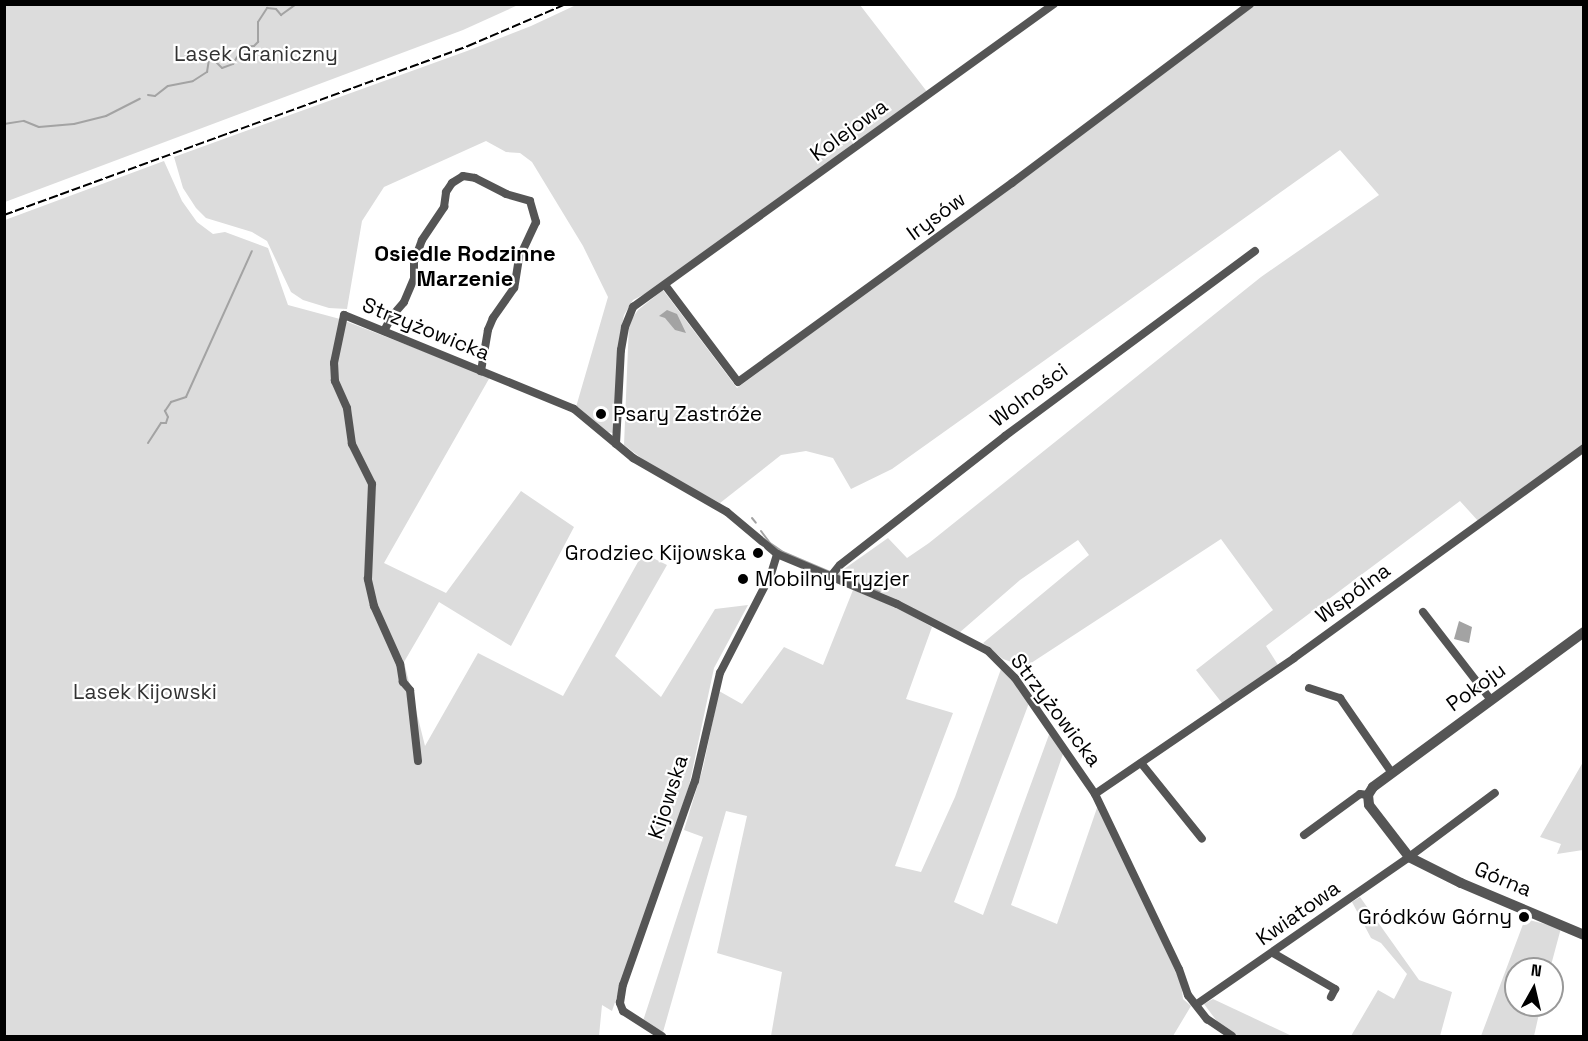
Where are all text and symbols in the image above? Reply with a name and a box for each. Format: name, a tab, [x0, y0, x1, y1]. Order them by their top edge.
park label: Lasek Graniczny	[174, 41, 338, 67]
street label: Kolejowa	[805, 93, 893, 167]
street label: Irysów	[902, 186, 970, 246]
district label: Osiedle Rodzinne Marzenie	[374, 240, 556, 292]
street label: Strzyżowicka	[359, 292, 493, 366]
street label: Wolności	[985, 358, 1073, 432]
place label: Psary Zastróże	[613, 401, 762, 427]
marker: Psary Zastróże	[594, 407, 608, 421]
place label: Grodziec Kijowska	[565, 540, 746, 566]
marker: Grodziec Kijowska	[751, 546, 765, 560]
street label: Wspólna	[1311, 558, 1395, 628]
place label: Mobilny Fryzjer	[755, 566, 909, 592]
marker: Mobilny Fryzjer	[736, 572, 750, 586]
street label: Strzyżowicka	[1005, 648, 1107, 772]
street label: Pokoju	[1441, 657, 1511, 717]
park label: Lasek Kijowski	[73, 679, 217, 705]
street label: Kijowska	[643, 752, 693, 842]
street label: Górna	[1471, 856, 1535, 902]
street label: Kwiatowa	[1251, 875, 1345, 951]
place label: Gródków Górny	[1358, 904, 1512, 930]
marker: Gródków Górny	[1517, 910, 1531, 924]
north arrow	[1504, 957, 1564, 1017]
text: N	[1530, 960, 1543, 982]

